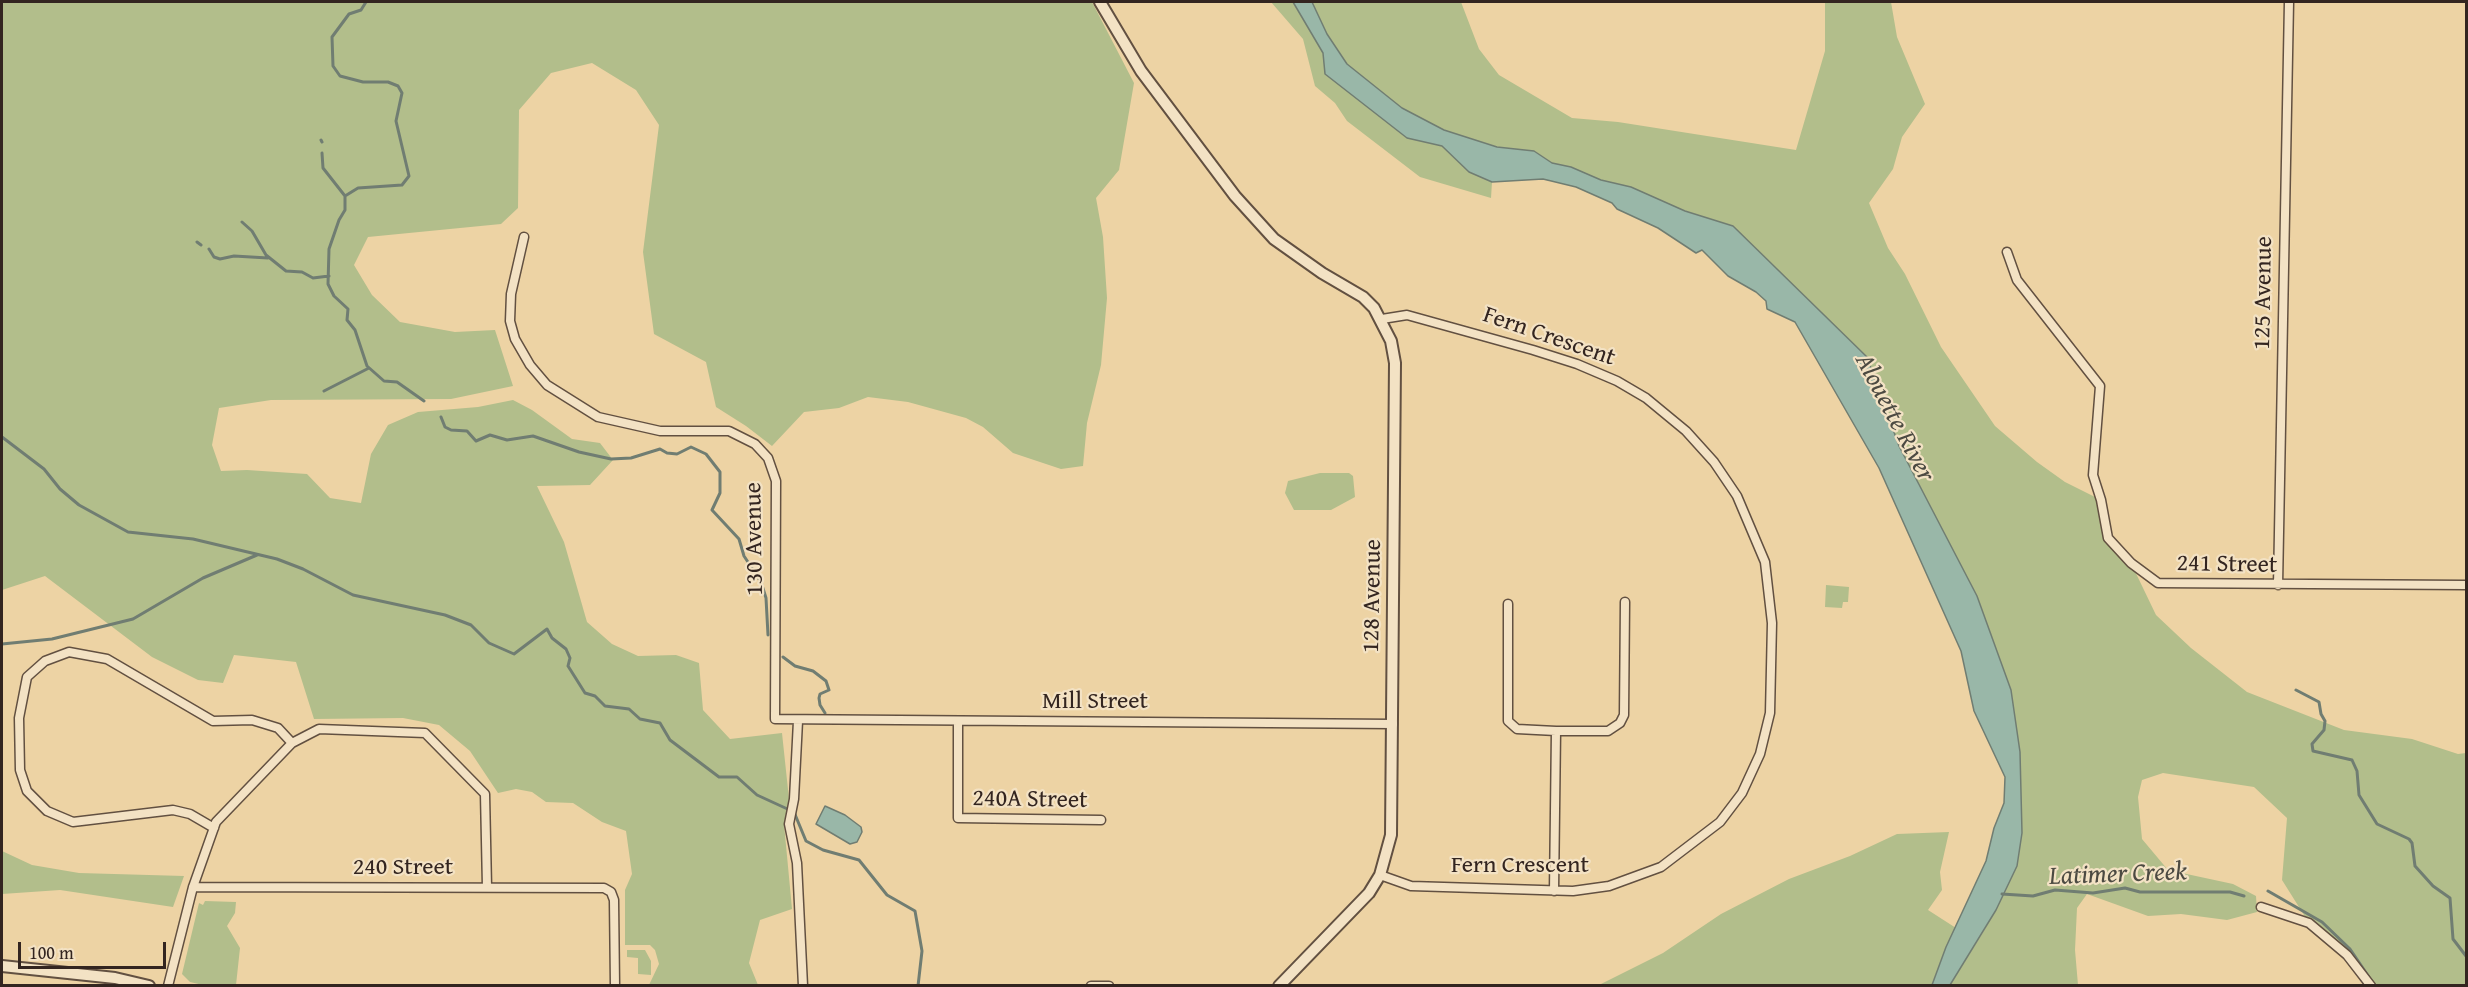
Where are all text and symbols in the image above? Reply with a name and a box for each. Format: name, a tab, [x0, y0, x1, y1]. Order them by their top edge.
street label: 125 Avenue	[2249, 236, 2279, 350]
street label: Fern Crescent	[1479, 301, 1619, 373]
water label: Alouette River	[1847, 349, 1941, 487]
street label: 130 Avenue	[740, 482, 770, 596]
street label: 128 Avenue	[1358, 539, 1388, 653]
street label: 241 Street	[2176, 550, 2278, 580]
street label: Mill Street	[1042, 688, 1148, 716]
street label: 240A Street	[972, 785, 1088, 815]
street label: Fern Crescent	[1451, 852, 1589, 880]
street label: 240 Street	[353, 854, 453, 882]
water label: Latimer Creek	[2048, 857, 2188, 893]
scale bar	[21, 930, 170, 968]
text: 100 m	[29, 939, 74, 966]

